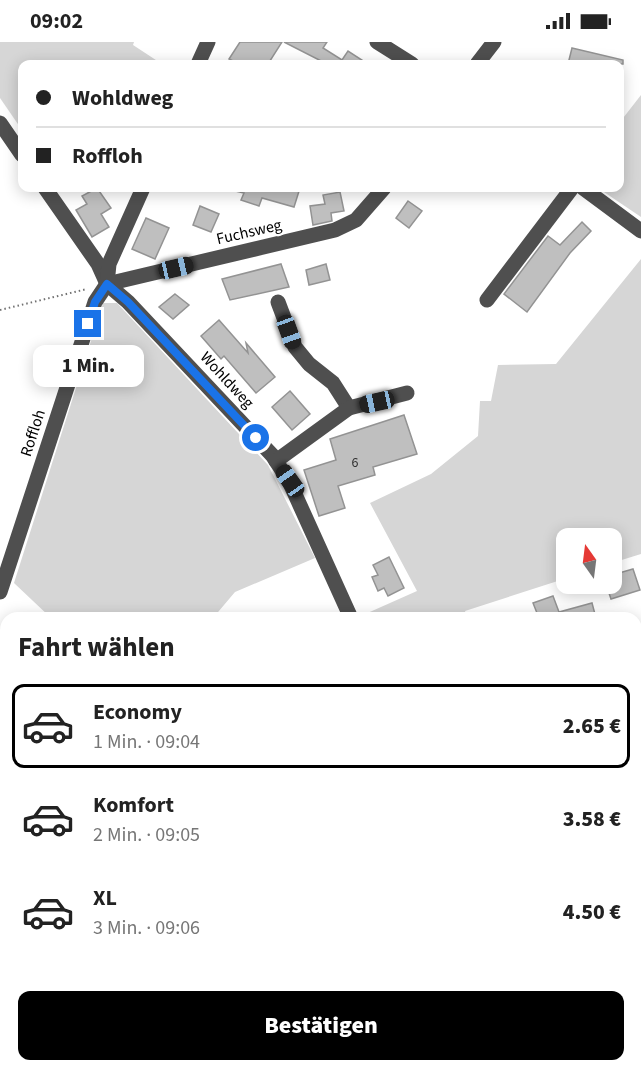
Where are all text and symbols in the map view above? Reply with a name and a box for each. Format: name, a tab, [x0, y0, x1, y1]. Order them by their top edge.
text: 09:02	[30, 5, 83, 37]
text: Wohldweg	[72, 82, 173, 114]
text: Roffloh	[72, 140, 143, 172]
street label: Fuchsweg	[214, 214, 284, 250]
car	[156, 255, 196, 281]
route end	[74, 310, 101, 337]
car	[274, 312, 304, 352]
callout: 1 Min.	[32, 345, 144, 387]
street label: Wohldweg	[195, 347, 259, 413]
text: 1 Min.	[62, 352, 115, 380]
car	[358, 389, 396, 415]
street label: Roffloh	[15, 407, 51, 459]
route start	[242, 424, 269, 451]
house number: 6	[352, 453, 359, 473]
car	[272, 461, 308, 501]
north arrow	[556, 528, 622, 594]
map controls	[556, 528, 622, 594]
text: Fahrt wählen	[18, 628, 175, 667]
text: Economy	[93, 696, 182, 728]
icon: car	[21, 699, 75, 753]
text: 2.65 €	[563, 710, 621, 742]
text: 1 Min. · 09:04	[93, 728, 200, 756]
text: Komfort	[93, 789, 174, 821]
icon: car	[21, 792, 75, 846]
text: 3.58 €	[563, 803, 621, 835]
text: 2 Min. · 09:05	[93, 821, 200, 849]
text: XL	[93, 882, 117, 914]
icon: car	[21, 885, 75, 939]
text: 4.50 €	[563, 896, 621, 928]
text: 3 Min. · 09:06	[93, 914, 200, 942]
button: Bestätigen	[18, 991, 624, 1060]

